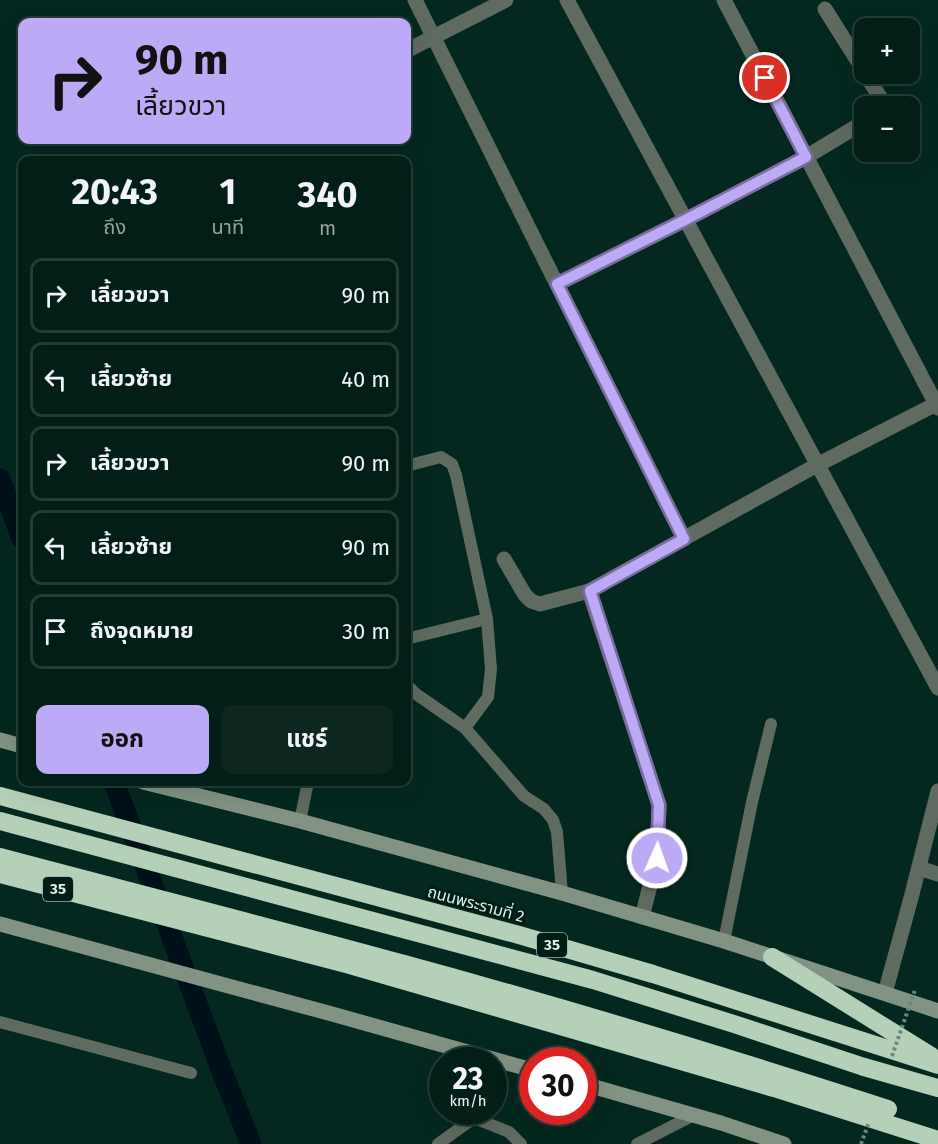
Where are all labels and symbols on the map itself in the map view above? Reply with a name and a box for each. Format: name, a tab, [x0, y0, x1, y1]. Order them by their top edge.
pin	[739, 52, 790, 103]
position arrow	[625, 826, 689, 890]
road number: 35	[43, 877, 73, 901]
street label: ถนนพระรามที่ 2	[425, 880, 527, 926]
road number: 35	[537, 933, 567, 957]
speed limit sign: 30	[519, 1047, 597, 1125]

